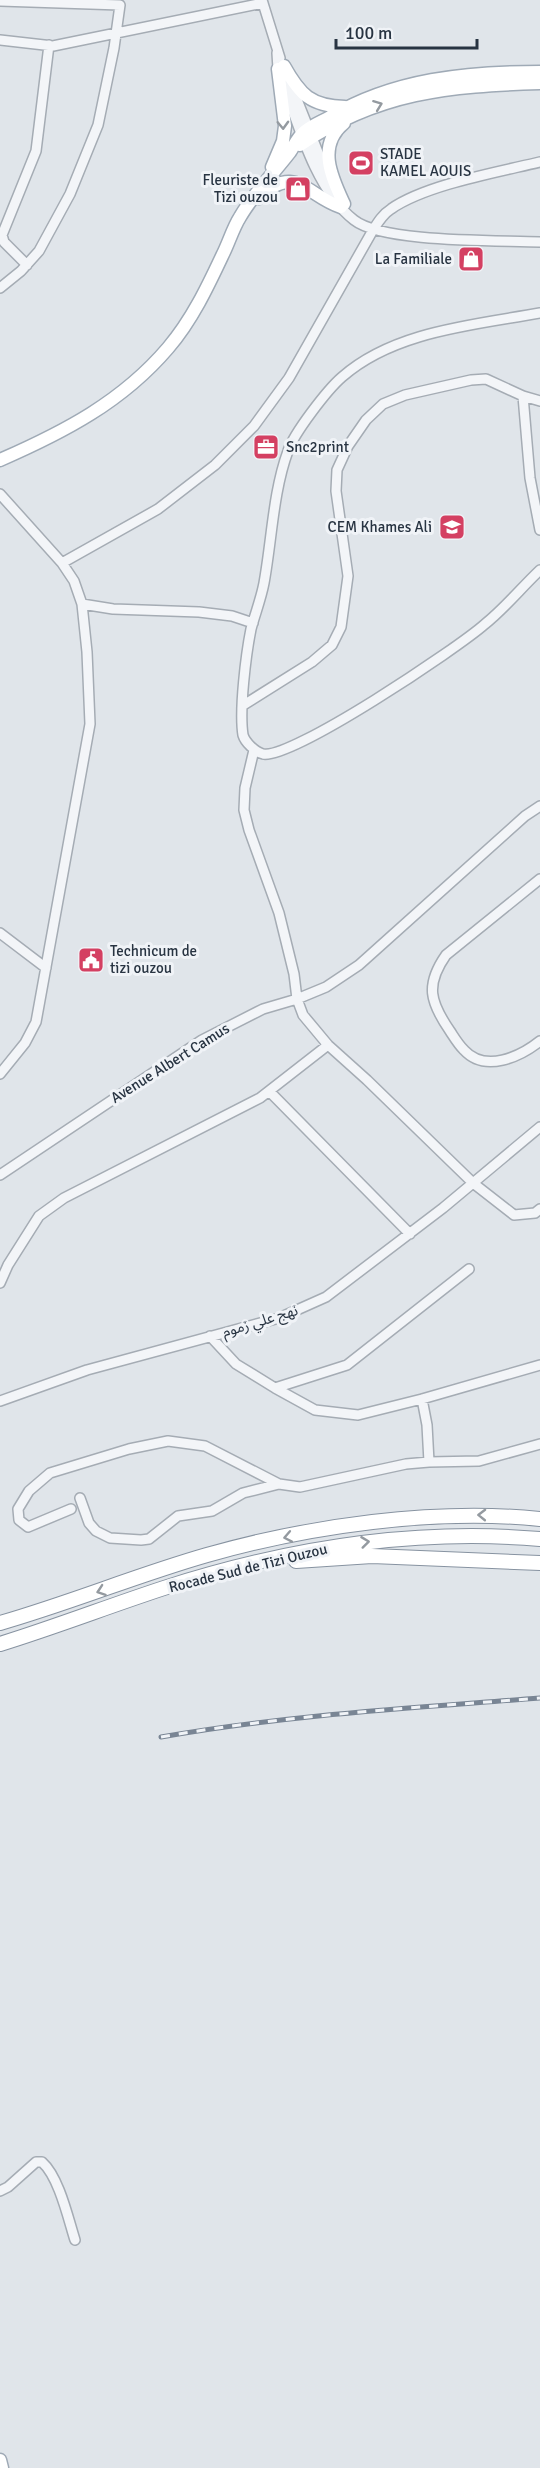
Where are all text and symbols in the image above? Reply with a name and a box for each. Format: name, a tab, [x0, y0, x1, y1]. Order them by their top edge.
scale bar	[336, 12, 477, 50]
text: 100 m	[345, 22, 392, 44]
one-way arrow	[372, 100, 382, 113]
one-way arrow	[277, 121, 290, 130]
place label: STADE KAMEL AOUIS	[380, 145, 471, 180]
sports icon: STADE KAMEL AOUIS	[346, 148, 376, 178]
place label: Fleuriste de Tizi ouzou	[202, 171, 278, 206]
shop icon: Fleuriste de Tizi ouzou	[283, 174, 313, 204]
shop icon: La Familiale	[456, 244, 486, 274]
place label: La Familiale	[375, 250, 452, 268]
office icon: Snc2print	[251, 432, 281, 462]
place label: Snc2print	[286, 438, 349, 456]
school or university icon: CEM Khames Ali	[437, 512, 467, 542]
place label: CEM Khames Ali	[328, 518, 432, 536]
place label: Technicum de tizi ouzou	[110, 942, 197, 977]
public building icon: Technicum de tizi ouzou	[76, 945, 106, 975]
street label: Avenue Albert Camus	[107, 1019, 233, 1107]
street label: نهج علي زموم	[220, 1301, 301, 1344]
one-way arrow	[477, 1509, 486, 1522]
one-way arrow	[284, 1530, 294, 1543]
one-way arrow	[361, 1537, 370, 1549]
street label: Rocade Sud de Tizi Ouzou	[167, 1540, 329, 1596]
one-way arrow	[96, 1584, 107, 1597]

